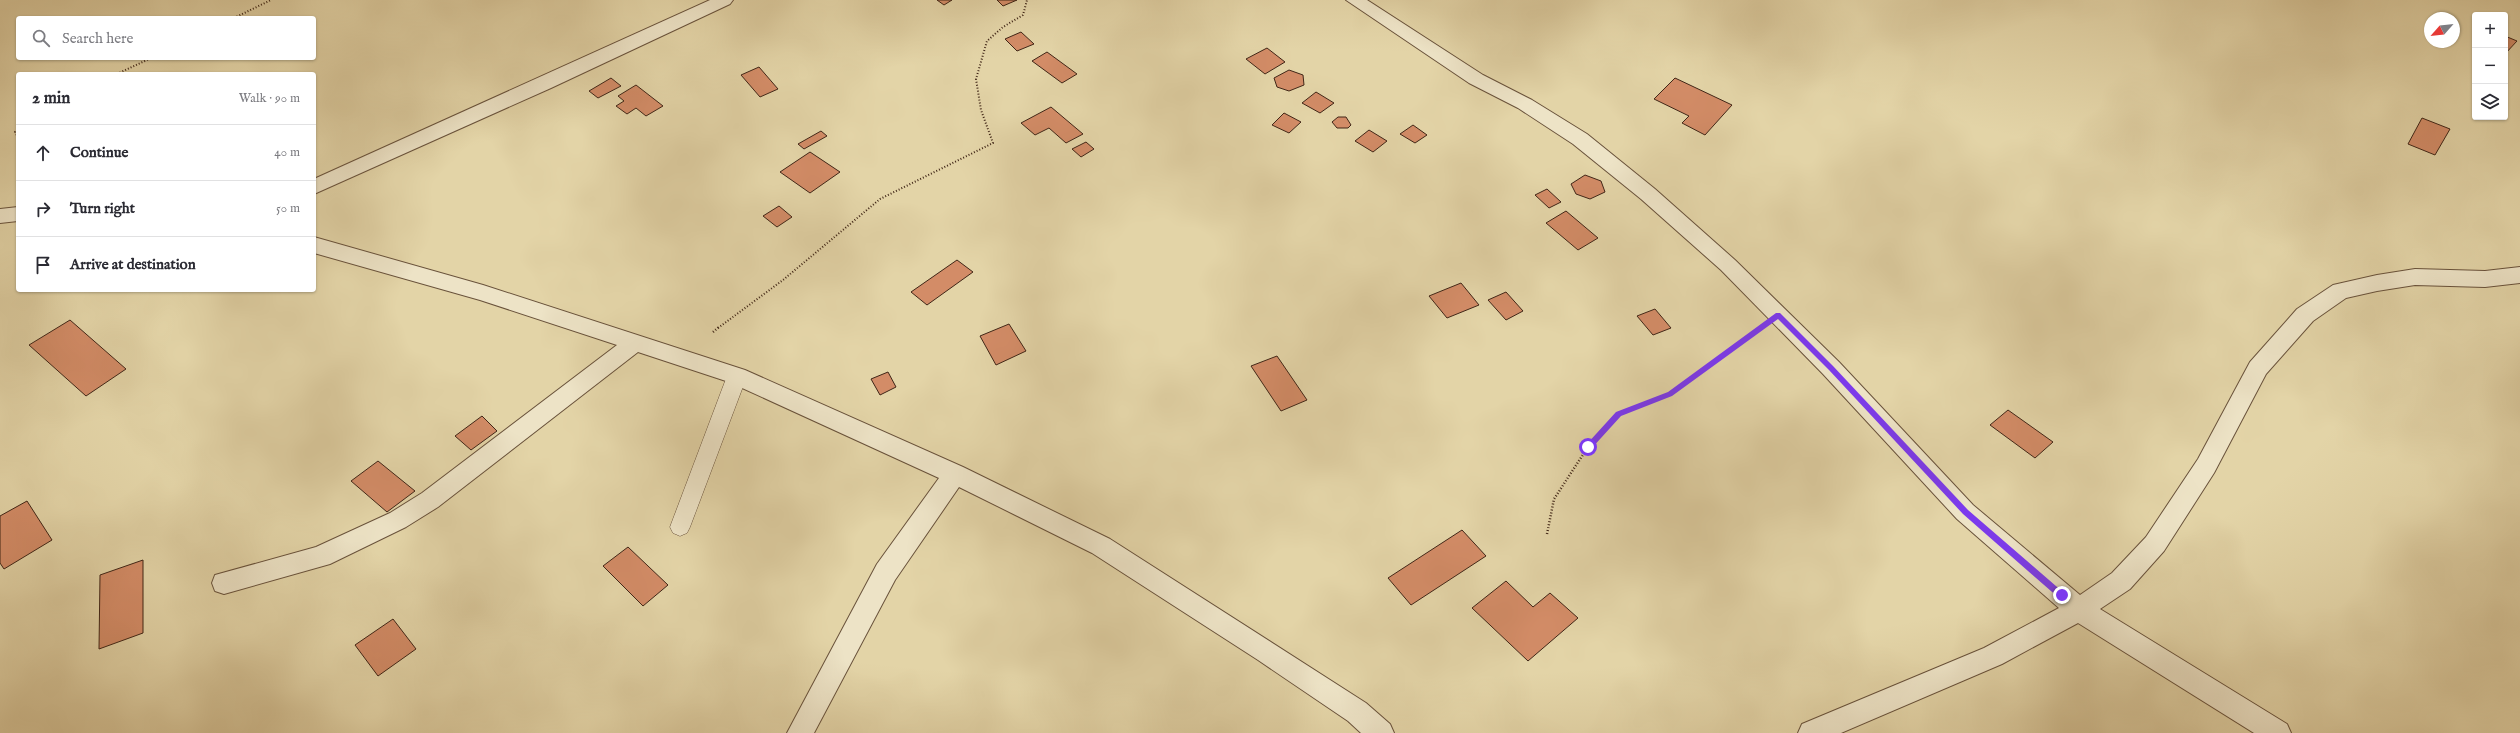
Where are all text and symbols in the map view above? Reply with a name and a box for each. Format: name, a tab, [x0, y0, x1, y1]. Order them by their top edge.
north arrow	[2424, 12, 2460, 48]
map controls	[2472, 12, 2508, 120]
button: +	[2472, 12, 2508, 48]
search box	[16, 16, 316, 60]
icon: search	[30, 27, 52, 49]
text: Search here	[62, 29, 133, 48]
button: −	[2472, 48, 2508, 84]
button: layers	[2472, 84, 2508, 120]
text: 2 min	[32, 88, 70, 109]
text: Walk · 90 m	[239, 90, 300, 107]
icon: ahead	[32, 142, 54, 164]
text: Continue	[70, 143, 128, 162]
text: 40 m	[274, 144, 300, 161]
icon: right	[32, 198, 54, 220]
text: Turn right	[70, 199, 135, 218]
text: 50 m	[276, 200, 300, 217]
icon: arrive	[32, 254, 54, 276]
text: Arrive at destination	[70, 255, 196, 274]
route start	[1579, 438, 1597, 456]
route end	[2053, 586, 2071, 604]

